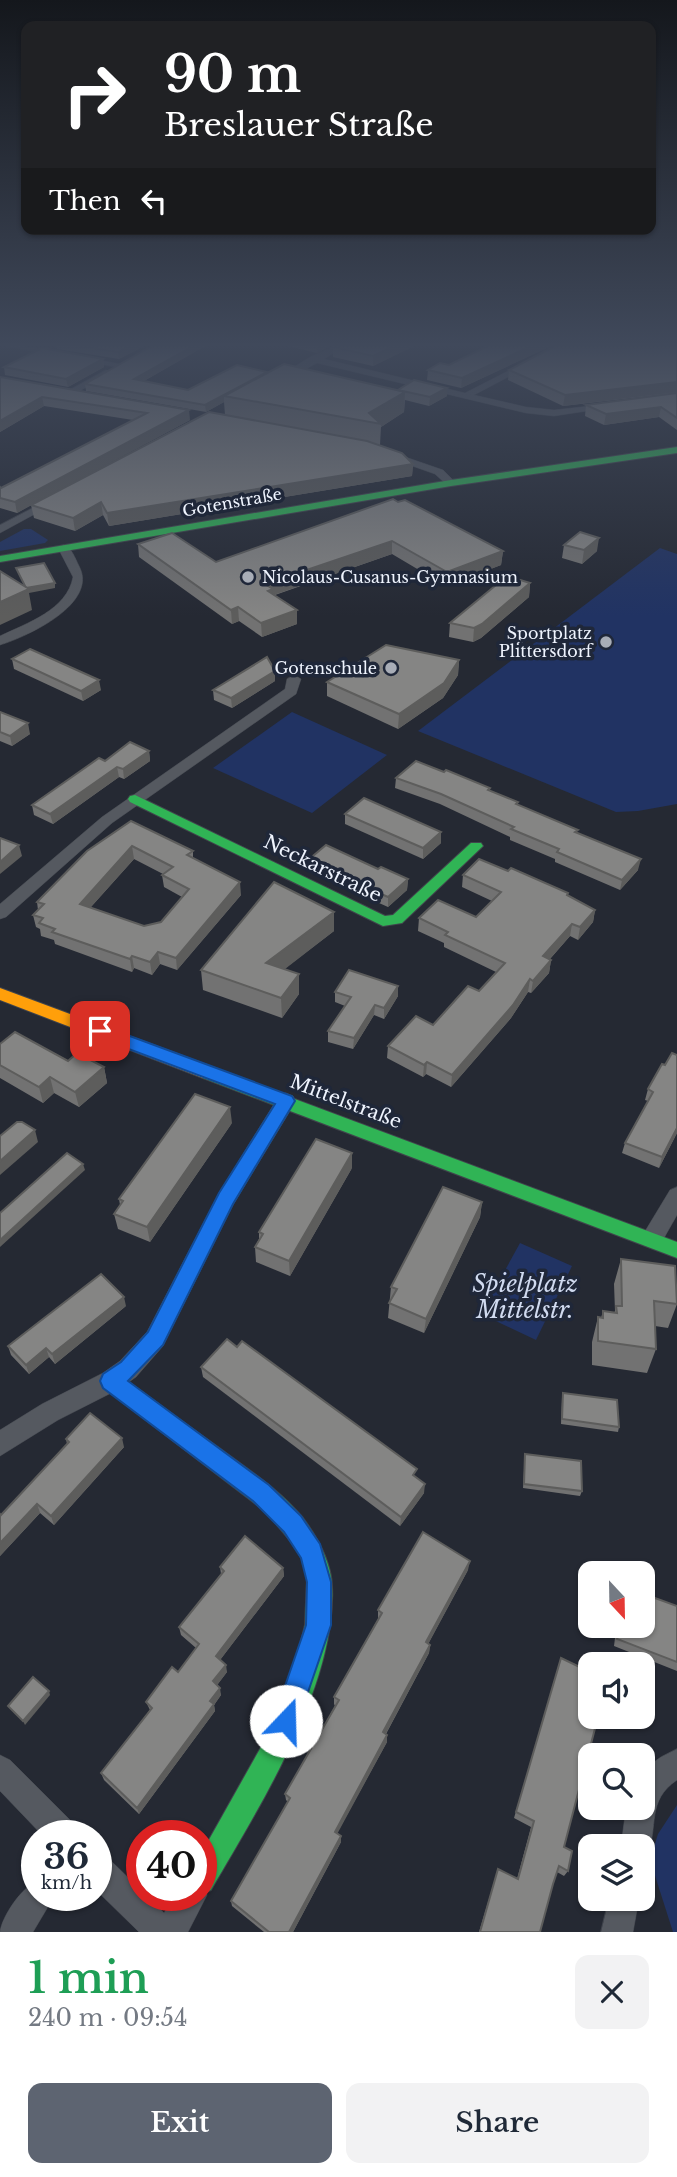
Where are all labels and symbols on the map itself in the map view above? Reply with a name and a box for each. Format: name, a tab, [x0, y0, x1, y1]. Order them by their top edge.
street label: Gotenstraße	[181, 483, 283, 521]
place label: Nicolaus-Cusanus-Gymnasium	[262, 567, 518, 587]
marker: Nicolaus-Cusanus-Gymnasium	[240, 569, 256, 585]
place label: Sportplatz Plittersdorf	[499, 623, 594, 661]
marker: Sportplatz Plittersdorf	[598, 634, 614, 650]
place label: Gotenschule	[274, 658, 377, 678]
marker: Gotenschule	[383, 660, 399, 676]
street label: Neckarstraße	[260, 830, 385, 907]
pin	[70, 1001, 130, 1061]
street label: Mittelstraße	[287, 1070, 405, 1133]
park label: Spielplatz Mittelstr.	[472, 1270, 578, 1324]
north arrow	[578, 1561, 654, 1638]
position arrow	[249, 1684, 323, 1758]
speed limit sign: 40	[126, 1820, 217, 1911]

